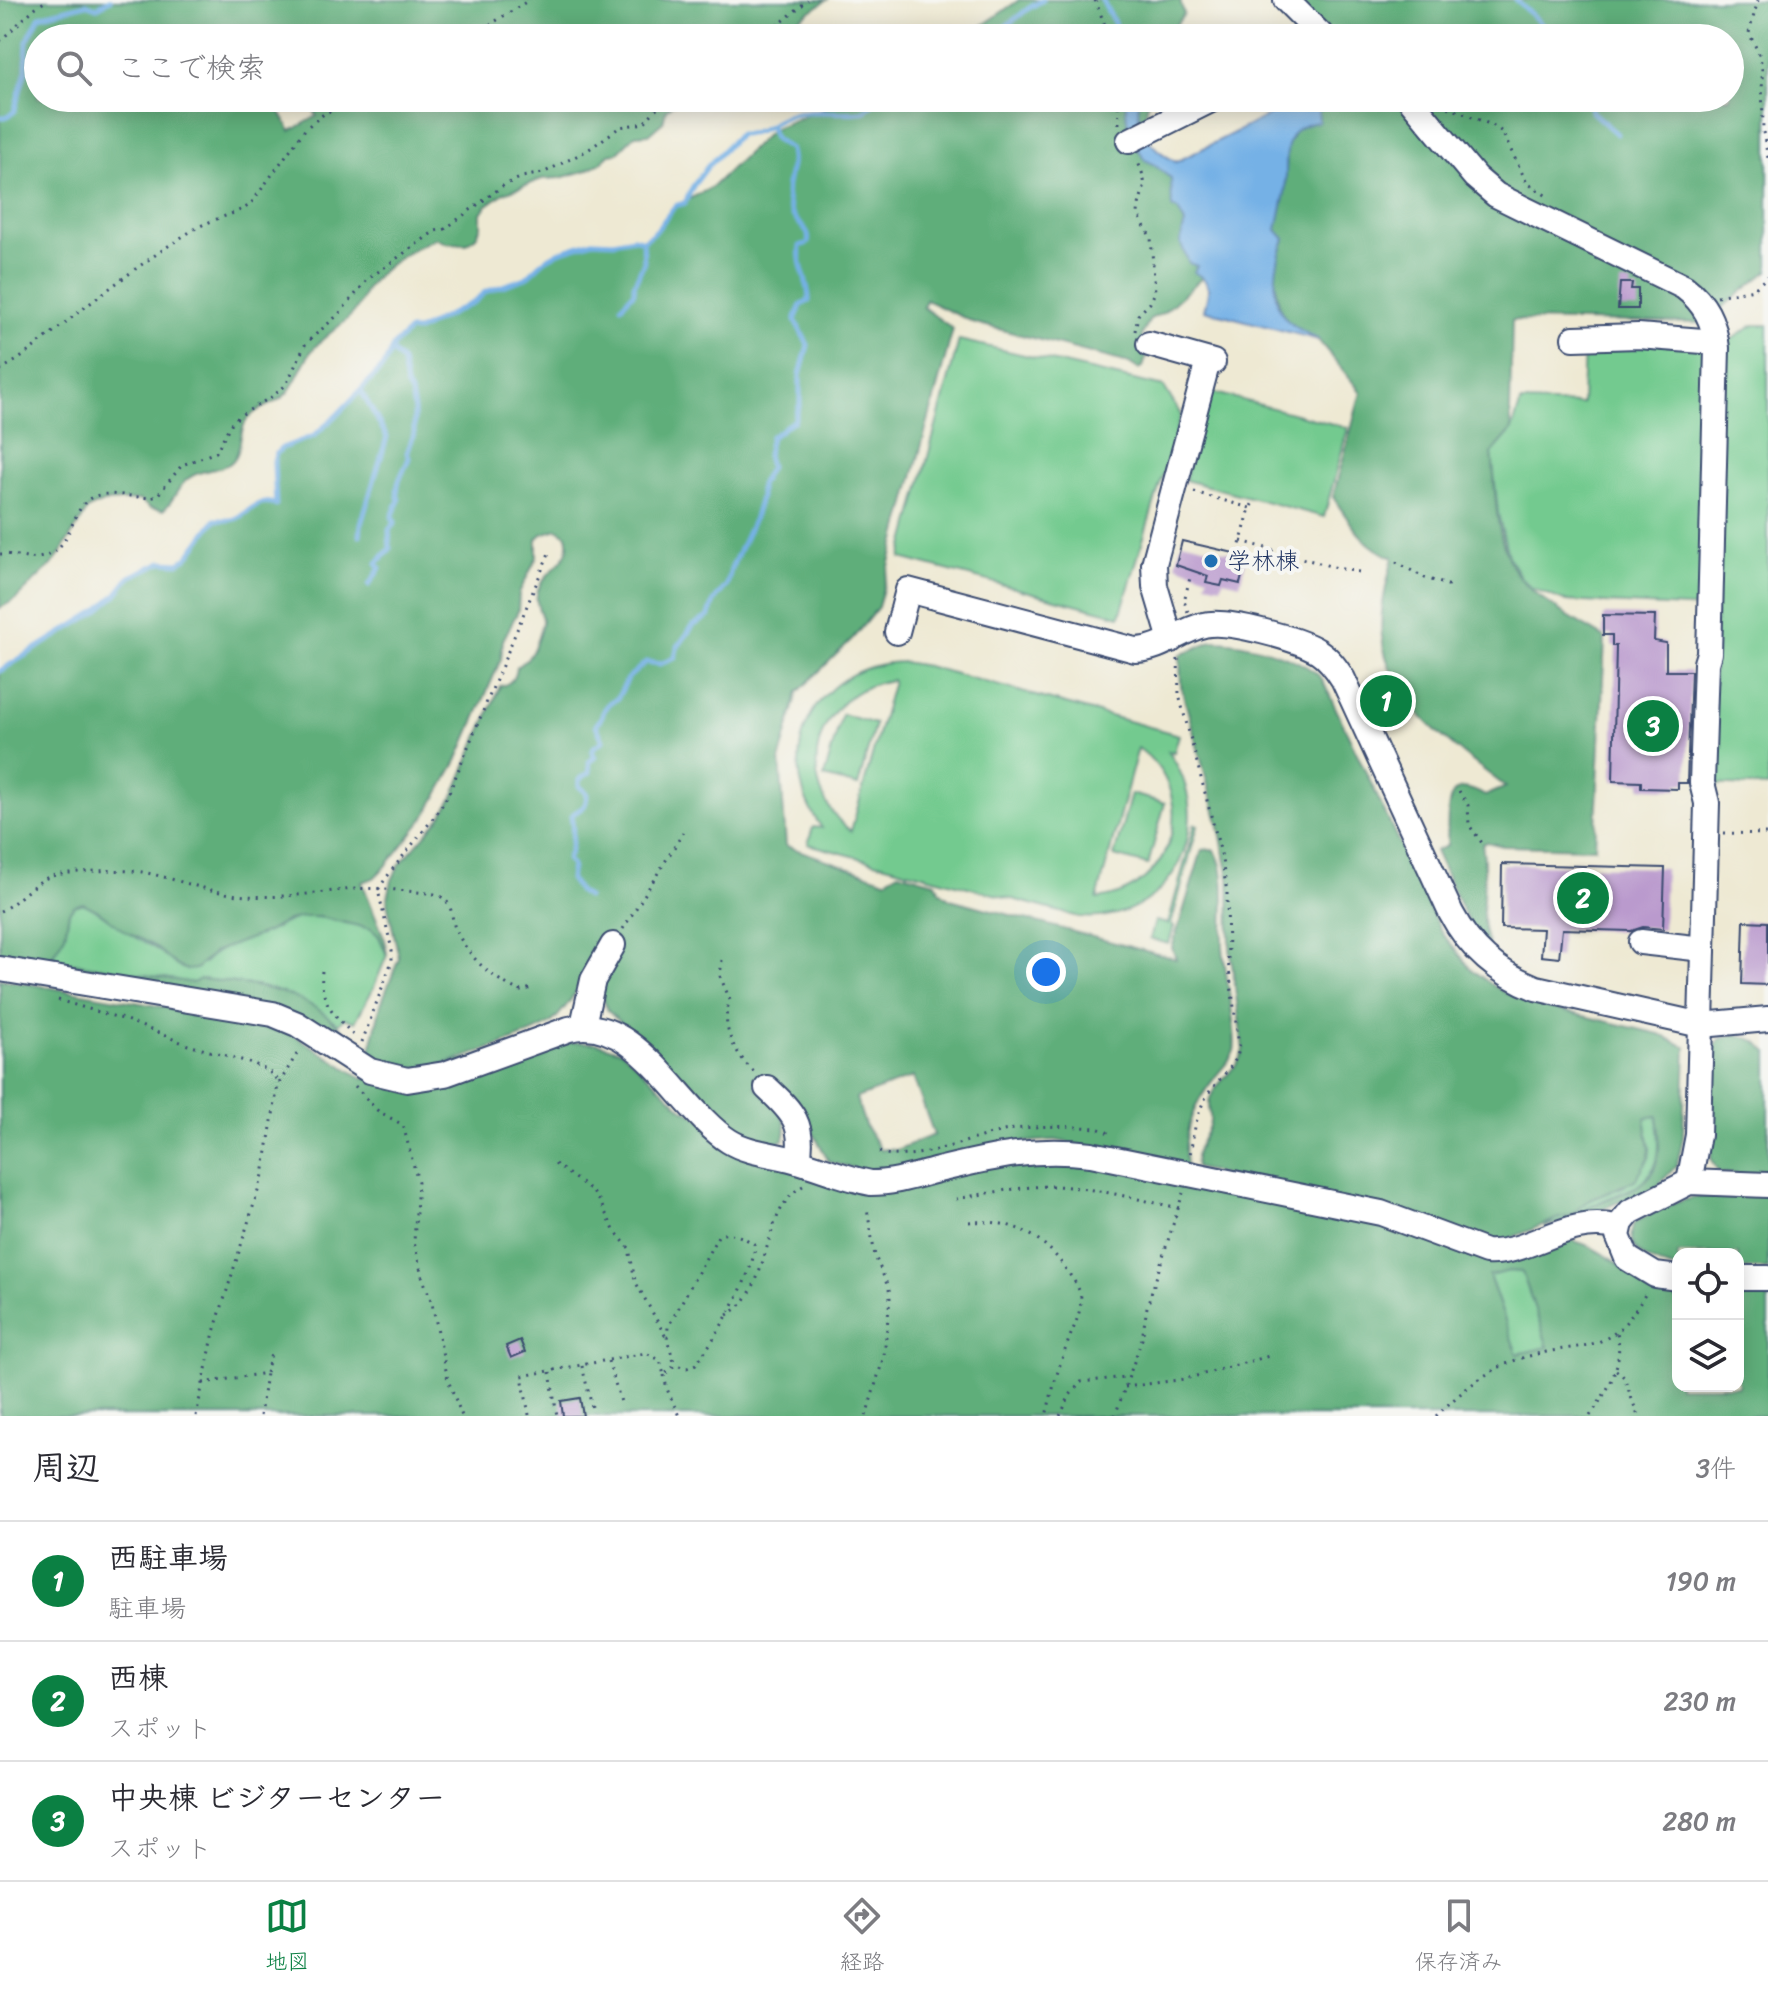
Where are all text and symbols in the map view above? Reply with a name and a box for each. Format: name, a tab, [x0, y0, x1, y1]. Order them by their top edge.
search box	[24, 24, 1744, 112]
text: ここで検索	[116, 41, 266, 95]
icon: search	[52, 46, 96, 90]
place label: 学林棟	[1227, 540, 1299, 582]
marker: 学林棟	[1202, 552, 1220, 570]
pin: 1	[1360, 671, 1412, 731]
pin: 3	[1627, 696, 1679, 756]
pin: 2	[1557, 868, 1609, 928]
your location	[1026, 952, 1066, 992]
map controls	[1672, 1248, 1744, 1392]
button: locate	[1672, 1248, 1744, 1320]
button: layers	[1672, 1320, 1744, 1392]
text: 周辺	[32, 1438, 100, 1498]
text: 3件	[1696, 1445, 1736, 1491]
text: 西駐車場	[108, 1531, 228, 1585]
text: 1	[52, 1558, 64, 1604]
text: 190 m	[1666, 1558, 1736, 1604]
text: 駐車場	[108, 1585, 186, 1631]
text: 西棟	[108, 1651, 168, 1705]
text: 2	[50, 1678, 66, 1724]
text: 230 m	[1664, 1678, 1736, 1724]
text: スポット	[108, 1705, 212, 1751]
text: 中央棟 ビジターセンター	[108, 1771, 445, 1825]
text: 3	[51, 1798, 65, 1844]
text: 280 m	[1662, 1798, 1736, 1844]
text: スポット	[108, 1825, 212, 1871]
tab: 地図	[265, 1894, 309, 1981]
tab: 経路	[840, 1894, 884, 1981]
tab: 保存済み	[1415, 1894, 1503, 1981]

